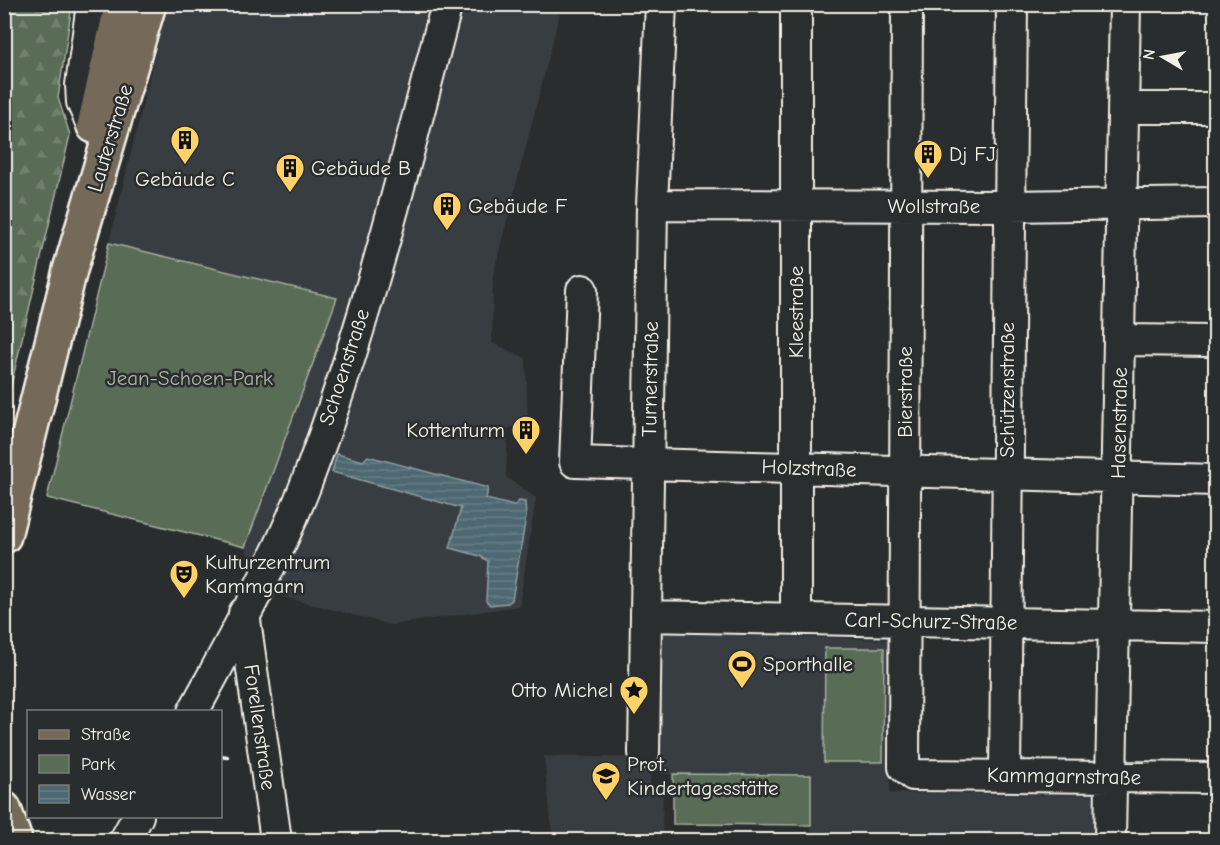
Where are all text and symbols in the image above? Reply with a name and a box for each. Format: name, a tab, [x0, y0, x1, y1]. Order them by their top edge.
north arrow	[1133, 27, 1193, 87]
text: N	[1139, 48, 1159, 61]
street label: Lauterstraße	[82, 81, 138, 195]
building icon: Gebäude C	[169, 124, 201, 166]
building icon: Dj FJ	[912, 138, 944, 180]
place label: Dj FJ	[949, 142, 996, 166]
building icon: Gebäude B	[274, 152, 306, 194]
place label: Gebäude B	[311, 156, 411, 180]
place label: Gebäude C	[135, 167, 235, 191]
building icon: Gebäude F	[431, 190, 463, 232]
place label: Gebäude F	[468, 194, 567, 218]
street label: Wollstraße	[888, 194, 980, 218]
street label: Kleestraße	[784, 266, 808, 358]
street label: Schoenstraße	[314, 306, 374, 428]
street label: Turnerstraße	[637, 321, 663, 437]
street label: Schützenstraße	[995, 322, 1019, 458]
street label: Bierstraße	[893, 346, 917, 438]
park label: Jean-Schoen-Park	[107, 366, 273, 390]
street label: Hasenstraße	[1106, 367, 1132, 479]
building icon: Kottenturm	[510, 414, 542, 456]
place label: Kottenturm	[406, 418, 505, 442]
street label: Holzstraße	[761, 454, 857, 482]
place label: Kulturzentrum Kammgarn	[205, 550, 330, 598]
theatre icon: Kulturzentrum Kammgarn	[168, 558, 200, 600]
street label: Carl-Schurz-Straße	[844, 607, 1018, 635]
sports icon: Sporthalle	[726, 648, 758, 690]
place label: Sporthalle	[763, 652, 853, 676]
street label: Forellenstraße	[239, 662, 281, 792]
place icon: Otto Michel	[618, 674, 650, 716]
place label: Otto Michel	[511, 678, 613, 702]
legend	[27, 710, 222, 818]
text: Straße	[81, 724, 131, 745]
place label: Prot. Kindertagesstätte	[627, 752, 779, 800]
text: Park	[81, 754, 116, 775]
school or university icon: Prot. Kindertagesstätte	[590, 760, 622, 802]
street label: Kammgarnstraße	[987, 763, 1141, 789]
text: Wasser	[81, 784, 137, 805]

